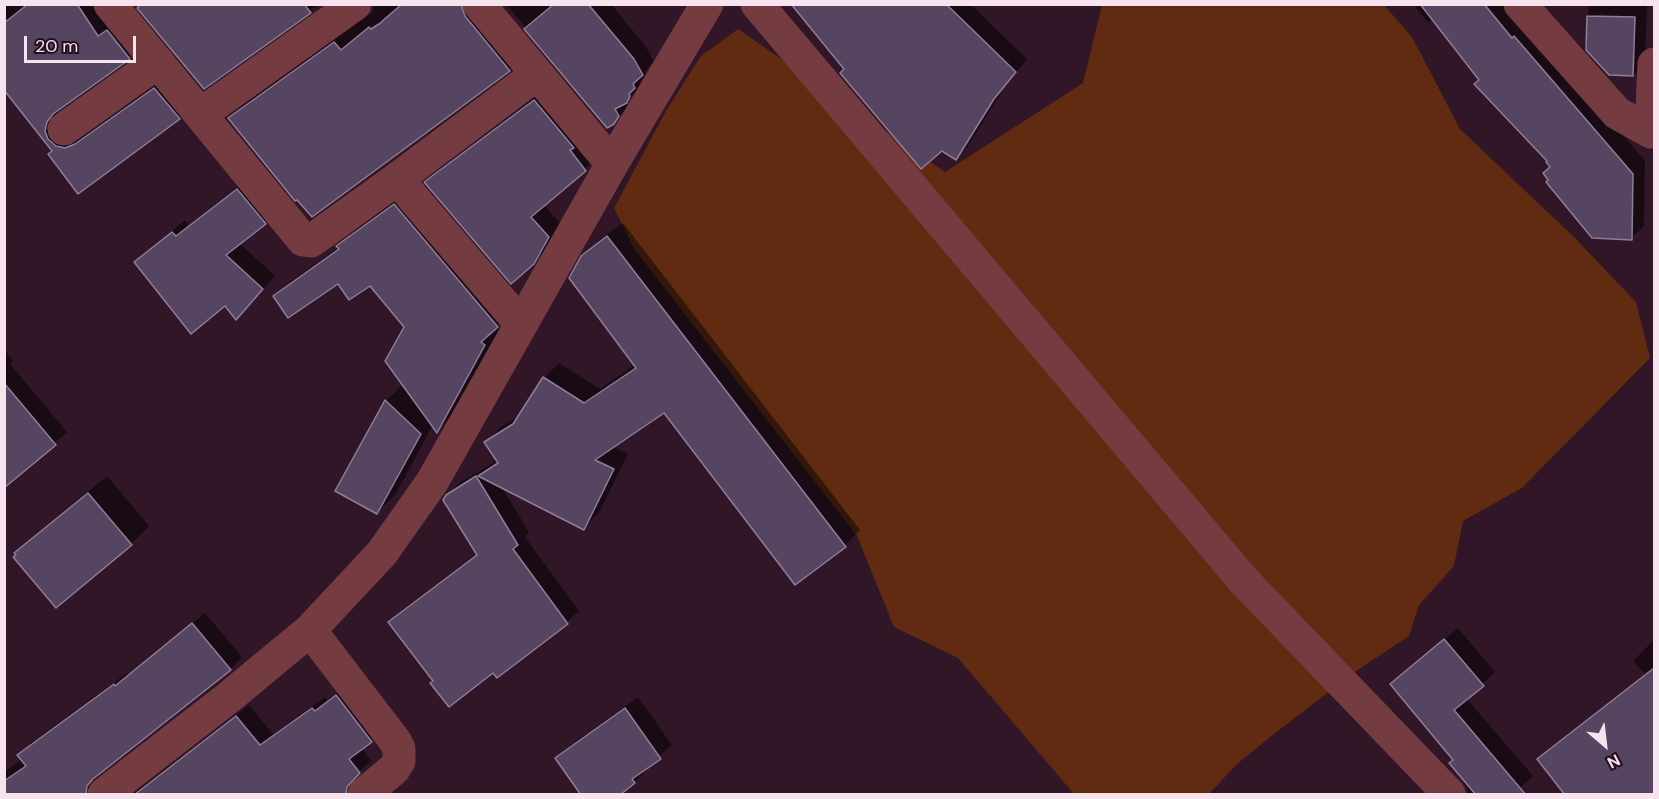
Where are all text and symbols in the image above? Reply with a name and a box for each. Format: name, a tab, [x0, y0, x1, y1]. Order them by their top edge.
scale bar	[27, 24, 140, 62]
text: 20 m	[35, 34, 78, 58]
north arrow	[1575, 715, 1635, 775]
text: N	[1604, 749, 1624, 773]

